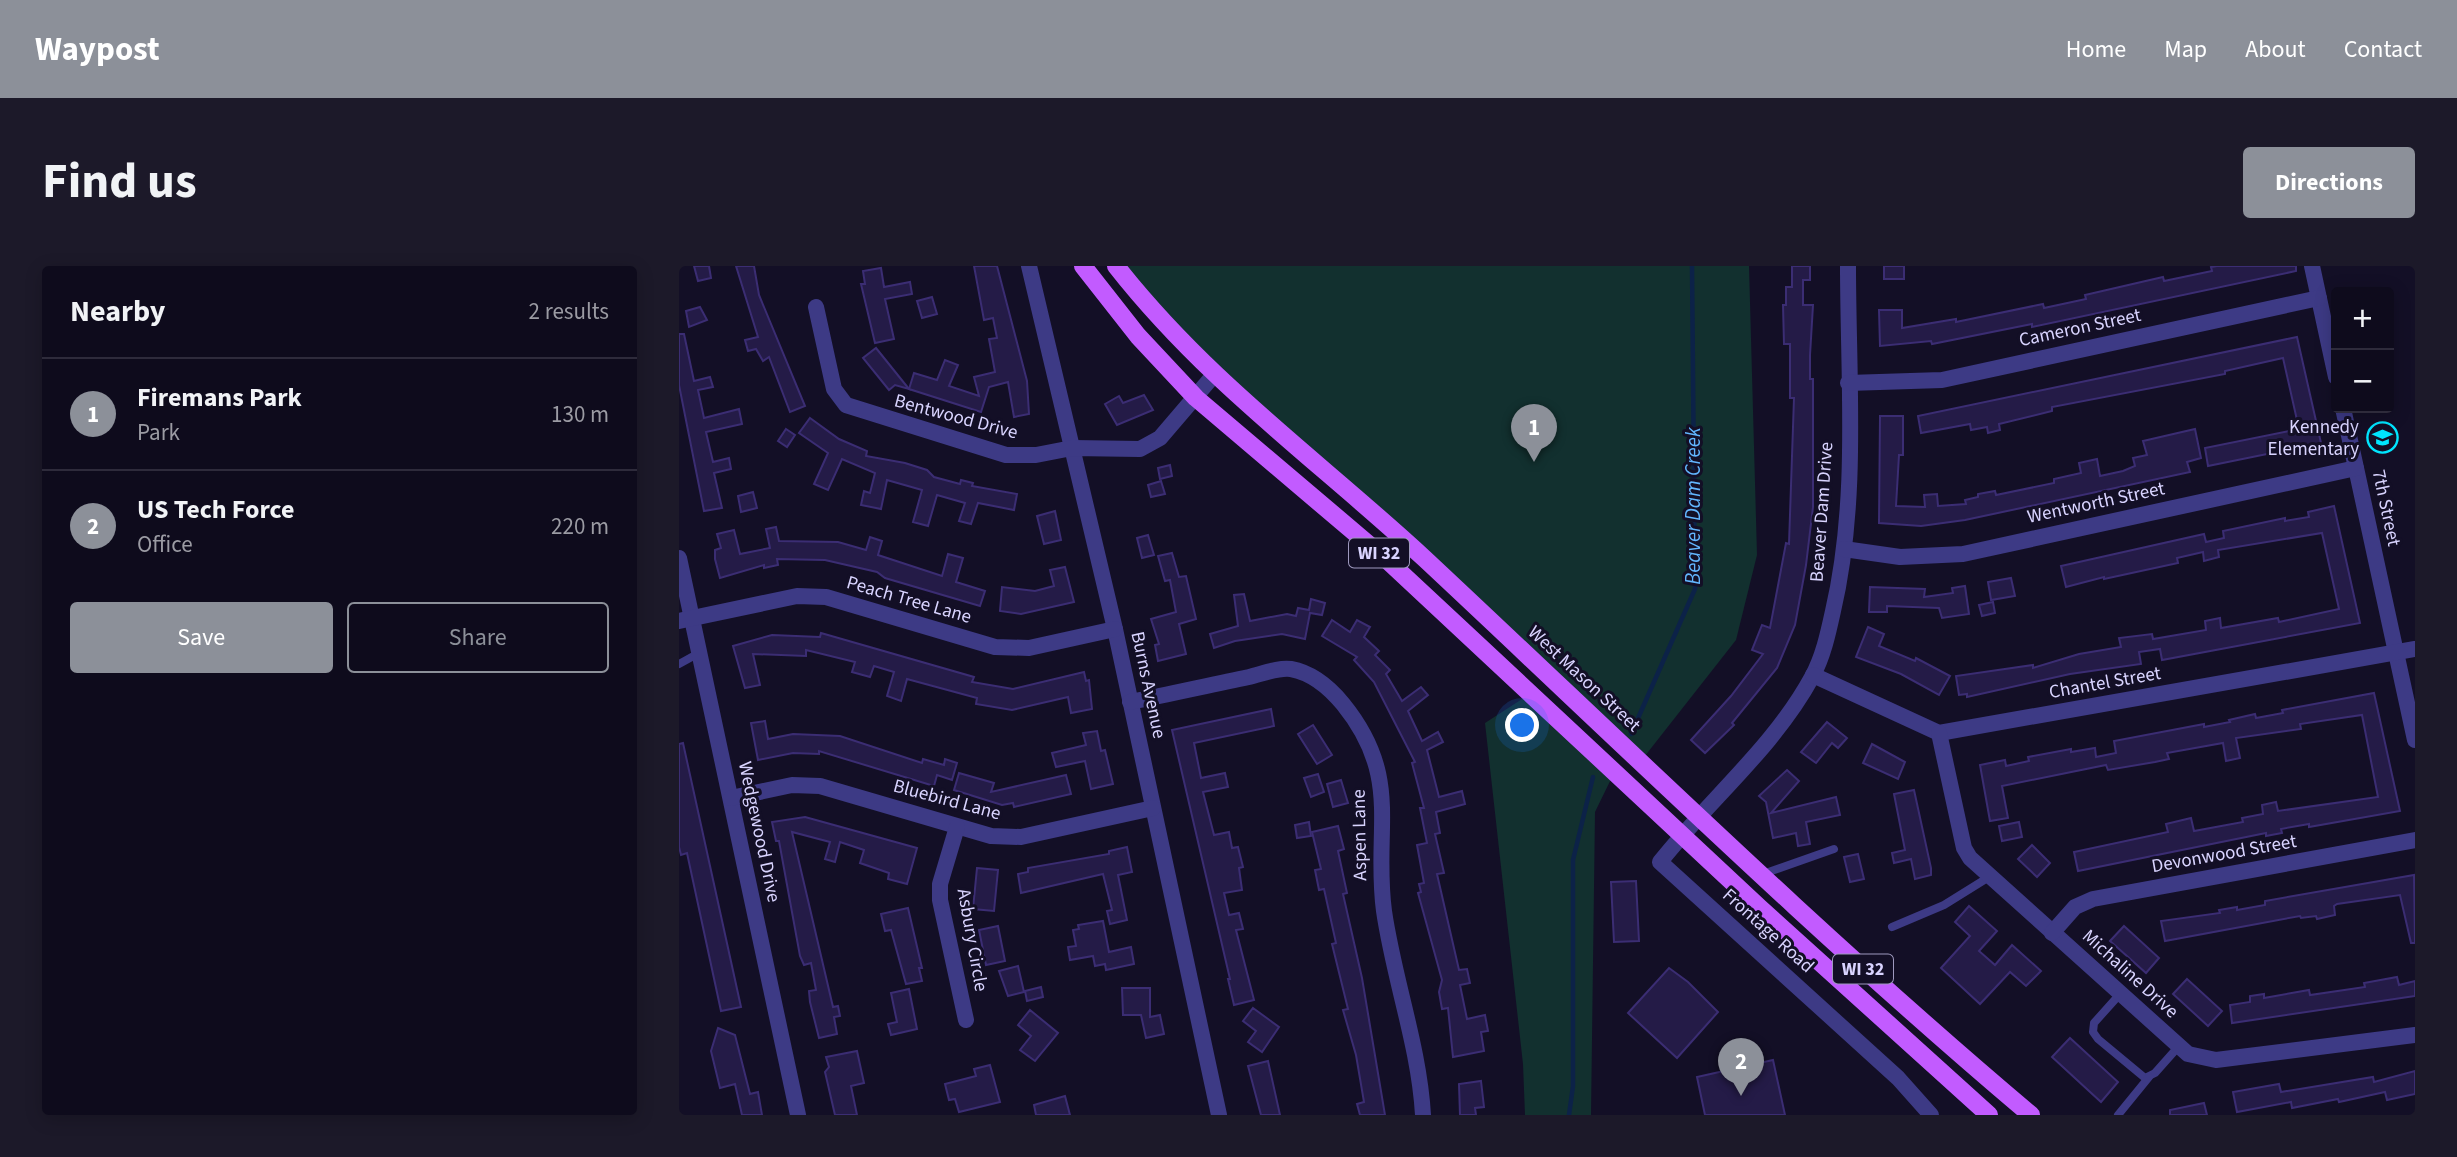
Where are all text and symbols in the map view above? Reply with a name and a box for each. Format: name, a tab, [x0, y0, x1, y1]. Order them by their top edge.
text: Waypost	[35, 26, 160, 73]
text: Home	[2066, 32, 2126, 67]
text: Map	[2164, 32, 2207, 67]
text: About	[2245, 32, 2306, 67]
text: Contact	[2344, 32, 2422, 67]
text: Find us	[42, 147, 197, 217]
button: Directions	[2243, 147, 2415, 218]
map controls	[2331, 287, 2394, 413]
button: +	[2331, 287, 2394, 350]
text: Nearby	[70, 290, 165, 333]
text: 2 results	[529, 295, 609, 328]
street label: Cameron Street	[2016, 302, 2144, 354]
button: −	[2331, 350, 2394, 413]
text: Firemans Park	[137, 379, 302, 416]
street label: Bentwood Drive	[891, 388, 1021, 446]
text: 1	[87, 398, 99, 431]
text: 130 m	[551, 398, 609, 431]
pin: 1	[1511, 404, 1557, 462]
place label: Kennedy Elementary	[2268, 414, 2359, 463]
text: Park	[137, 416, 180, 449]
school or university icon: Kennedy Elementary	[2365, 421, 2399, 455]
water label: Beaver Dam Creek	[1678, 426, 1708, 585]
street label: Beaver Dam Drive	[1804, 441, 1840, 583]
street label: 7th Street	[2365, 467, 2407, 549]
street label: Wentworth Street	[2025, 475, 2168, 531]
text: US Tech Force	[137, 491, 294, 528]
text: 2	[87, 510, 99, 543]
text: 220 m	[551, 510, 609, 543]
text: Office	[137, 528, 193, 561]
road number: WI 32	[1349, 538, 1409, 568]
street label: Peach Tree Lane	[843, 569, 975, 631]
button: Save	[70, 602, 333, 673]
button: Share	[347, 602, 609, 673]
street label: West Mason Street	[1522, 619, 1647, 739]
street label: Burns Avenue	[1123, 629, 1173, 741]
street label: Chantel Street	[2047, 660, 2164, 706]
your location	[1505, 708, 1539, 742]
street label: Wedgewood Drive	[731, 759, 787, 905]
street label: Bluebird Lane	[890, 773, 1004, 827]
street label: Aspen Lane	[1346, 789, 1374, 881]
street label: Devonwood Street	[2149, 828, 2299, 880]
street label: Frontage Road	[1716, 882, 1820, 980]
street label: Asbury Circle	[950, 886, 994, 994]
street label: Michaline Drive	[2076, 923, 2184, 1025]
road number: WI 32	[1833, 954, 1893, 984]
pin: 2	[1718, 1038, 1764, 1096]

